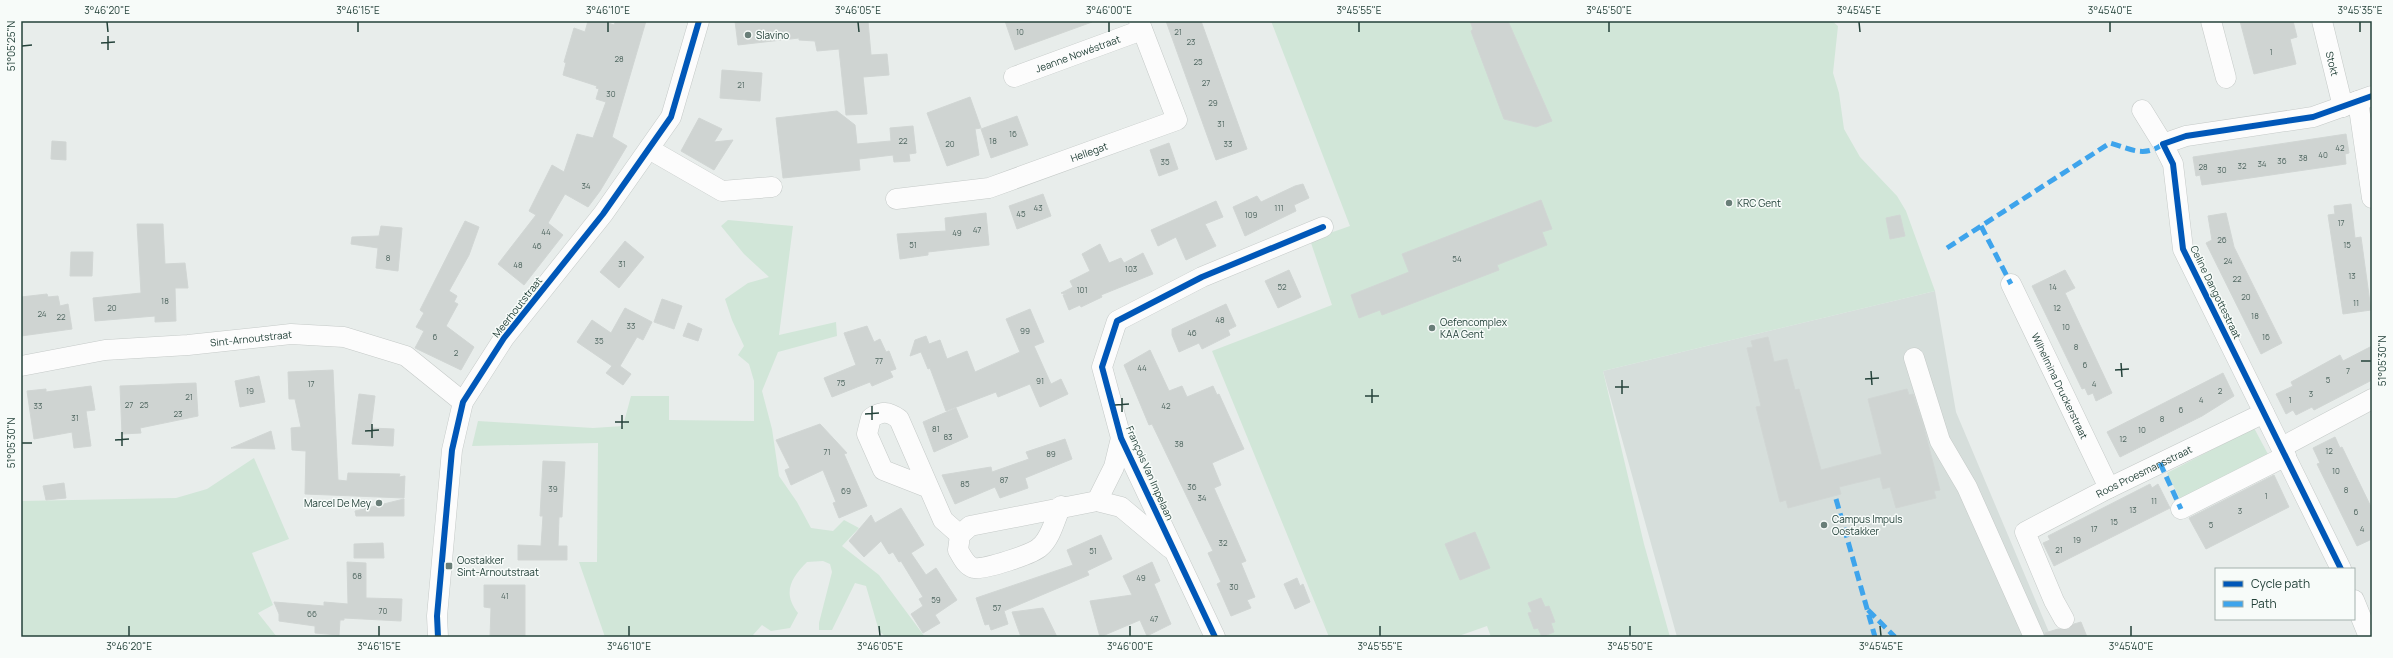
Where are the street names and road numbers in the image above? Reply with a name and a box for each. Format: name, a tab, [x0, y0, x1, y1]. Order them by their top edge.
street label: Jeanne Nowéstraat	[1033, 32, 1122, 76]
street label: Stokt	[2323, 50, 2342, 77]
street label: Hellegat	[1068, 139, 1110, 165]
street label: Celine Dangottestraat	[2187, 243, 2245, 341]
street label: Meerhoutstraat	[489, 274, 545, 340]
street label: Sint-Arnoutstraat	[209, 327, 293, 350]
street label: Wilhelmina Druckerstraat	[2028, 330, 2091, 441]
street label: François Van Impelaan	[1123, 424, 1177, 522]
street label: Roos Proesmansstraat	[2094, 442, 2194, 501]

